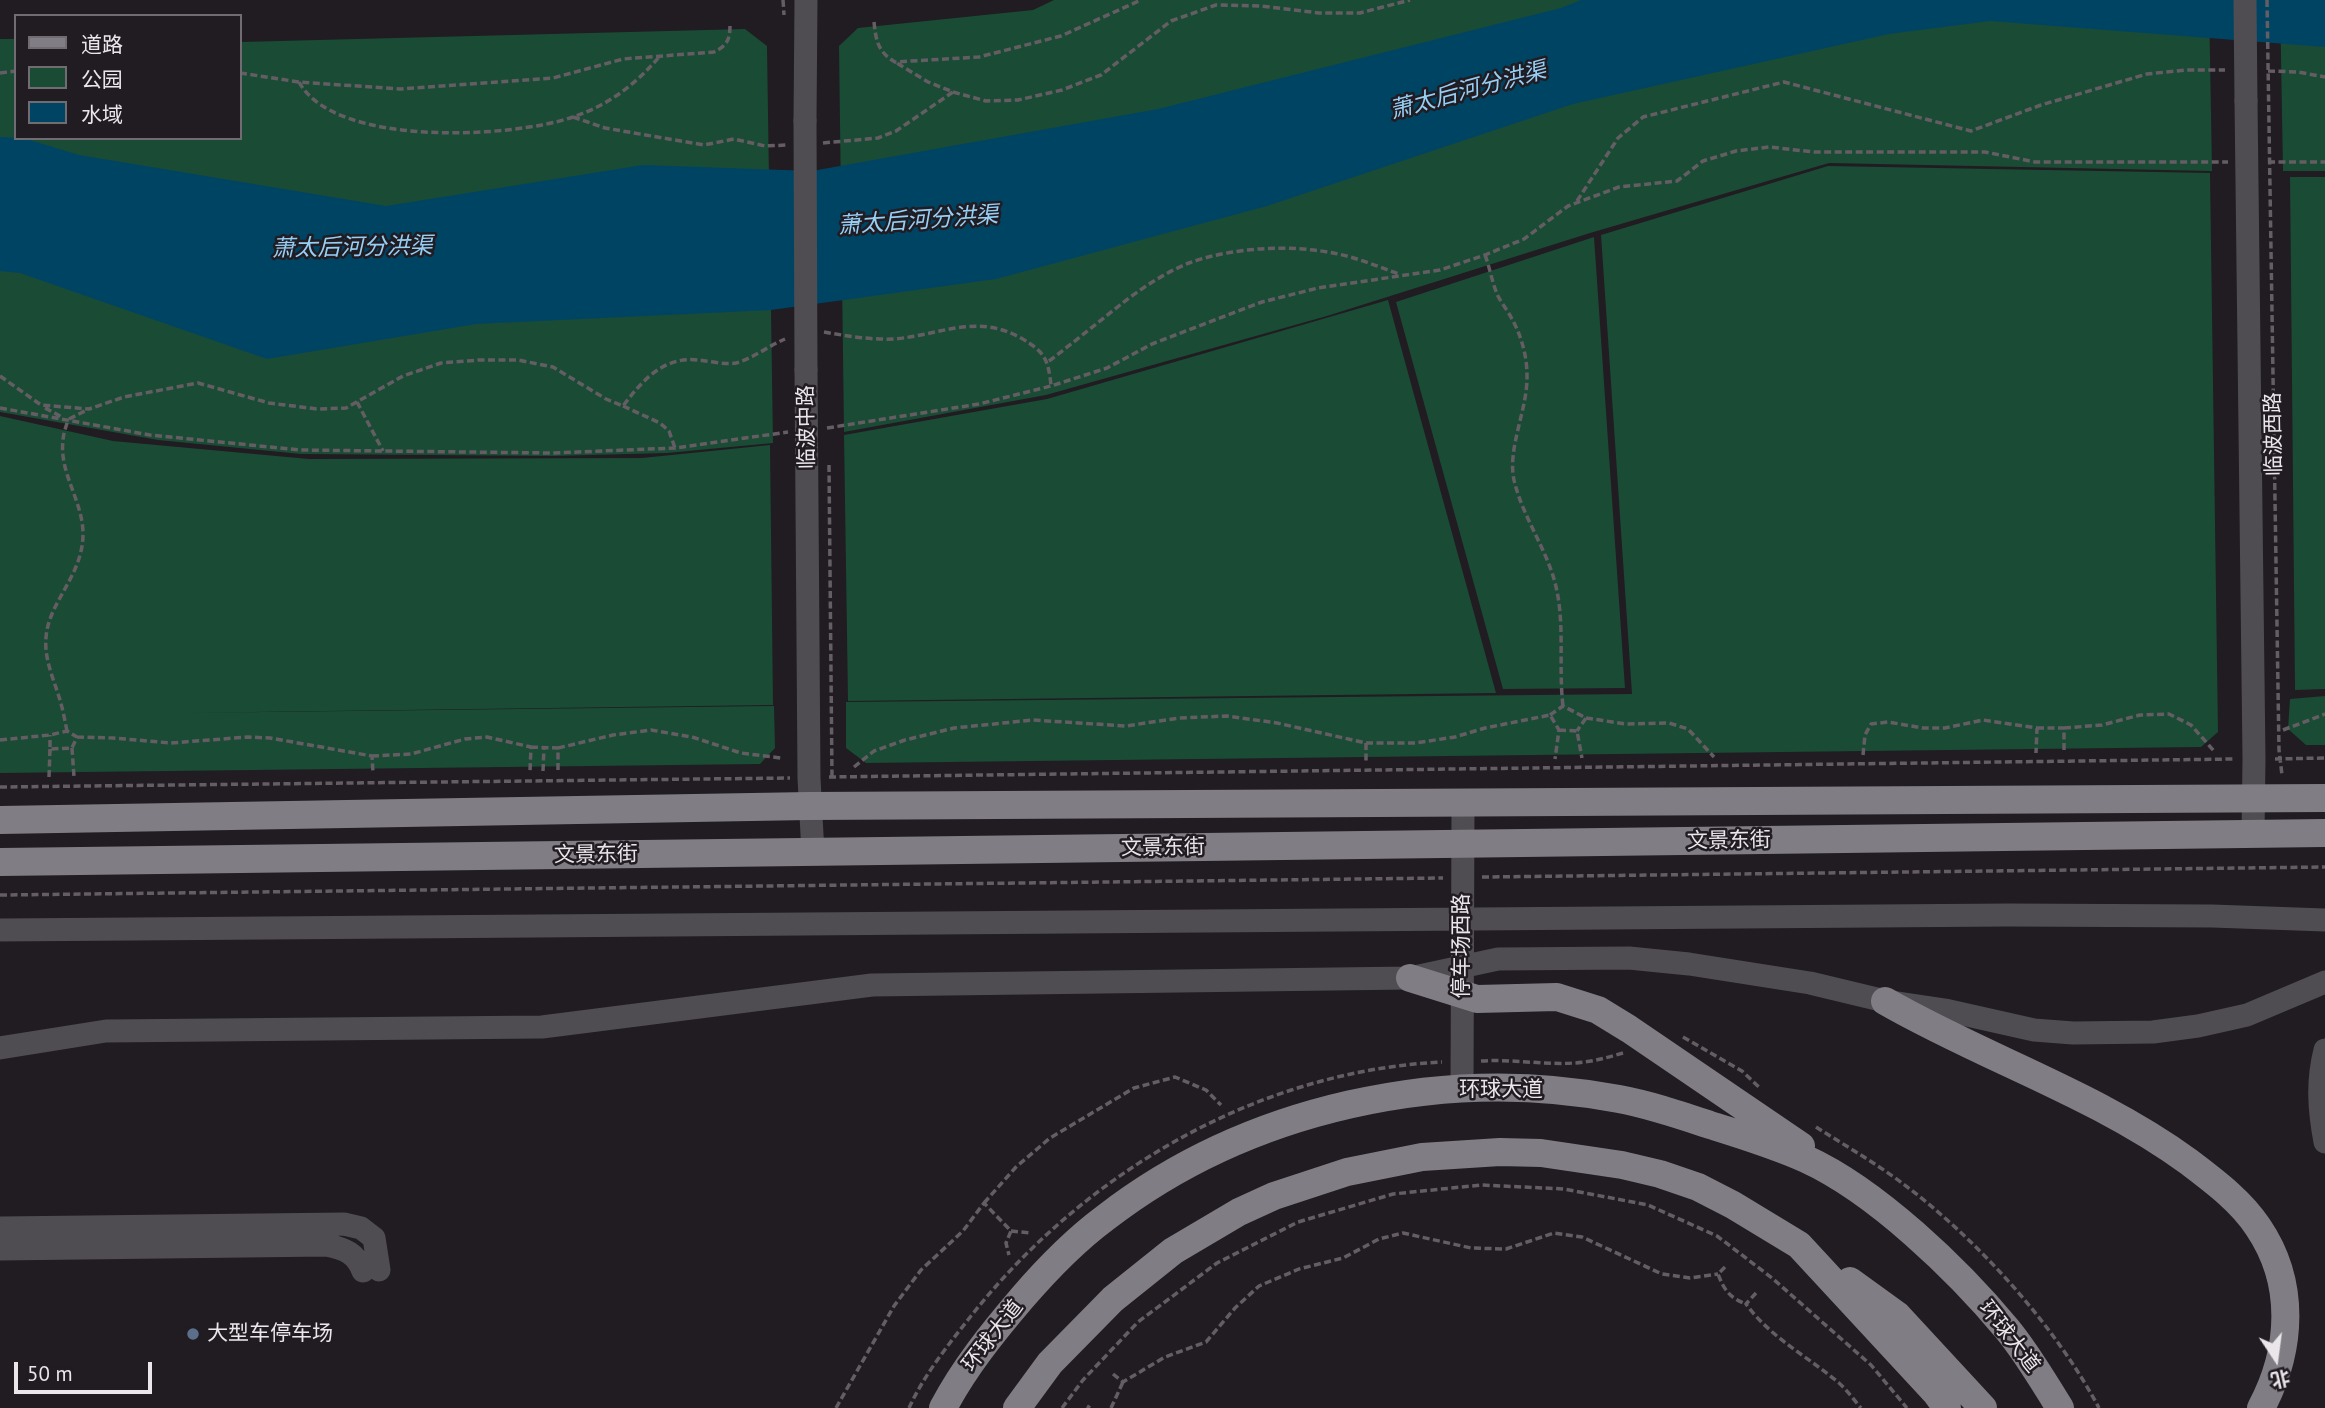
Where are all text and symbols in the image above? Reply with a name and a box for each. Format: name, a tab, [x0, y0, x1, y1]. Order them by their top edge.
legend	[14, 14, 242, 140]
text: 道路	[81, 31, 123, 58]
water label: 萧太后河分洪渠	[1387, 57, 1549, 125]
text: 公园	[81, 66, 123, 93]
text: 水域	[81, 101, 123, 128]
water label: 萧太后河分洪渠	[837, 202, 999, 240]
water label: 萧太后河分洪渠	[271, 233, 433, 263]
street label: 临波中路	[794, 385, 820, 469]
street label: 临波西路	[2261, 392, 2287, 476]
street label: 文景东街	[1687, 828, 1771, 854]
street label: 文景东街	[1121, 835, 1205, 861]
street label: 文景东街	[554, 842, 638, 868]
street label: 停车场西路	[1449, 894, 1475, 998]
street label: 环球大道	[1459, 1077, 1543, 1103]
street label: 环球大道	[957, 1295, 1029, 1377]
street label: 环球大道	[1973, 1296, 2045, 1378]
place label: 大型车停车场	[207, 1321, 333, 1347]
north arrow	[2241, 1324, 2311, 1394]
marker: 大型车停车场	[185, 1326, 201, 1342]
scale bar	[18, 1348, 156, 1392]
text: 50 m	[27, 1360, 73, 1387]
text: 北	[2269, 1366, 2293, 1393]

